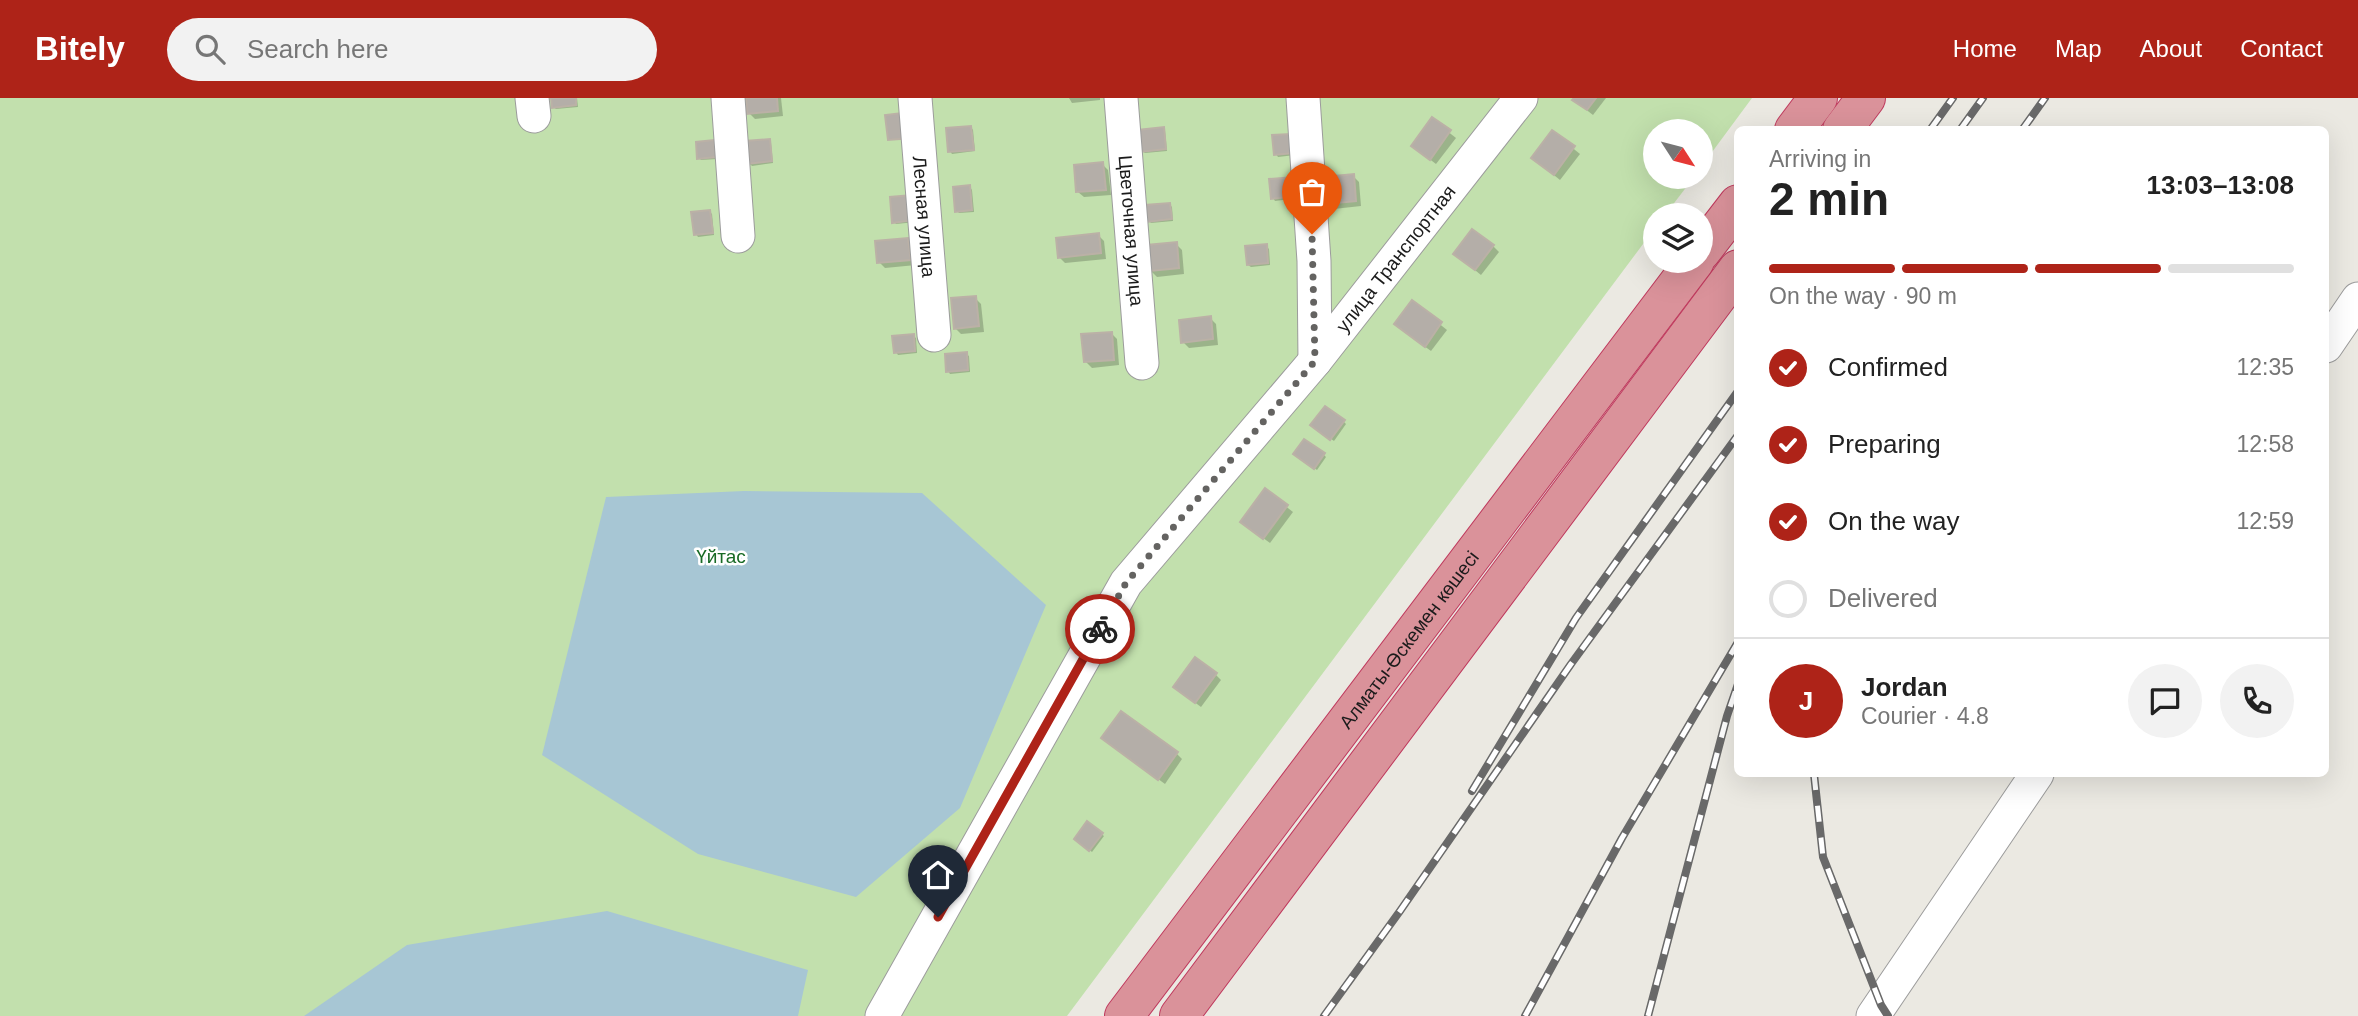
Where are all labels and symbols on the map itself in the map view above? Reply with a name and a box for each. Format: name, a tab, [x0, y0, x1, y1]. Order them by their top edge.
north arrow	[1643, 119, 1713, 189]
street label: Цветочная улица	[1115, 154, 1147, 307]
street label: Лесная улица	[909, 155, 939, 278]
pin	[1282, 162, 1342, 234]
street label: улица Транспортная	[1332, 181, 1460, 336]
park label: Үйтас	[696, 546, 746, 567]
street label: Алматы-Өскемен көшесі	[1335, 547, 1483, 733]
courier	[1065, 594, 1135, 664]
pin	[908, 845, 968, 917]

